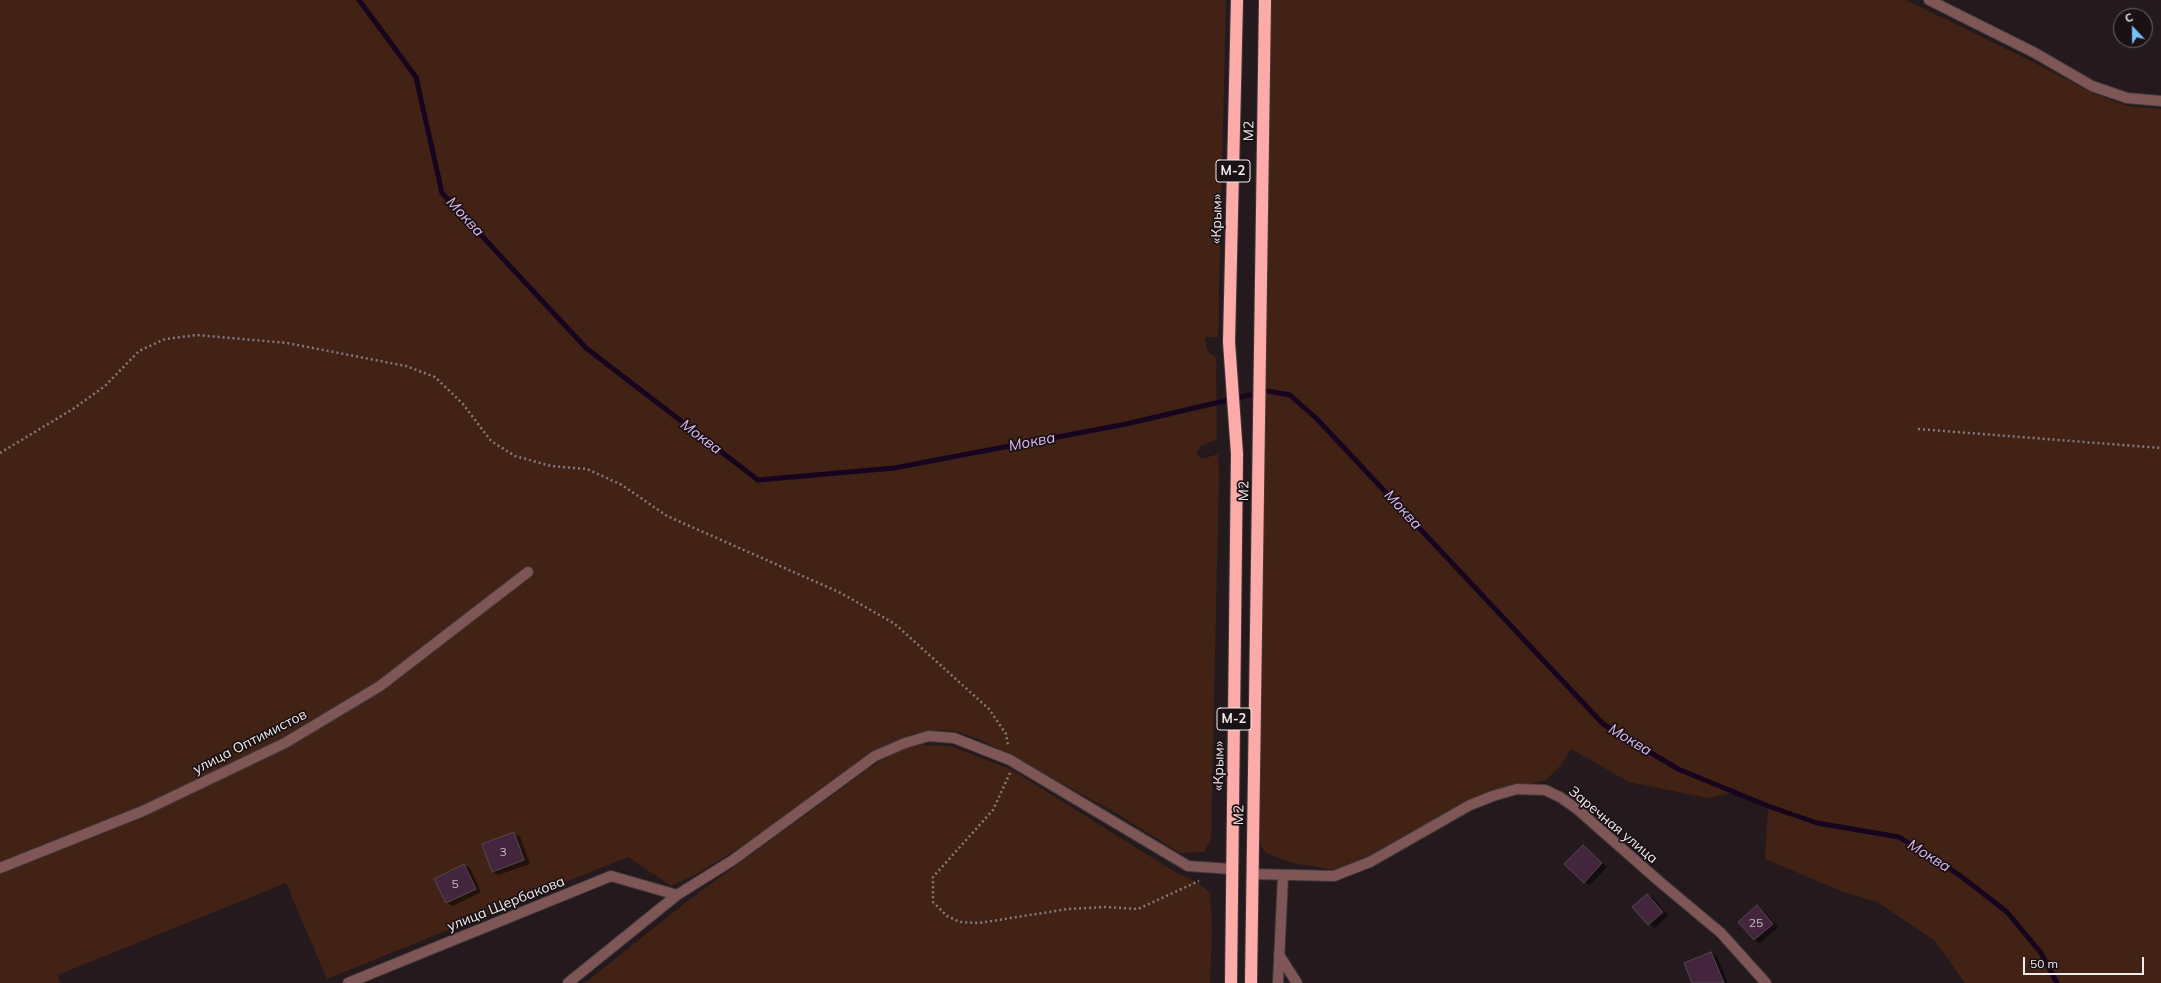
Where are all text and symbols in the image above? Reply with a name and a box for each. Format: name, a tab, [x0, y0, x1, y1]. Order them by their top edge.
north arrow	[2113, 8, 2153, 48]
text: С	[2123, 10, 2135, 26]
street label: М2	[1240, 121, 1258, 141]
road number: М-2	[1216, 160, 1250, 182]
water label: Моква	[442, 194, 488, 240]
street label: «Крым»	[1208, 194, 1226, 244]
water label: Моква	[677, 416, 725, 458]
water label: Моква	[1007, 429, 1057, 455]
street label: М2	[1235, 481, 1253, 501]
water label: Моква	[1380, 487, 1426, 533]
street label: улица Оптимистов	[190, 706, 310, 778]
road number: М-2	[1217, 708, 1251, 730]
water label: Моква	[1605, 720, 1655, 760]
street label: «Крым»	[1210, 741, 1228, 791]
street label: Заречная улица	[1565, 783, 1661, 867]
street label: М2	[1230, 805, 1248, 825]
water label: Моква	[1904, 836, 1954, 876]
house number: 3	[499, 845, 507, 859]
street label: улица Щербакова	[445, 873, 567, 935]
house number: 5	[451, 877, 459, 891]
house number: 25	[1749, 916, 1763, 930]
scale bar	[2025, 949, 2146, 975]
text: 50 m	[2030, 956, 2058, 971]

